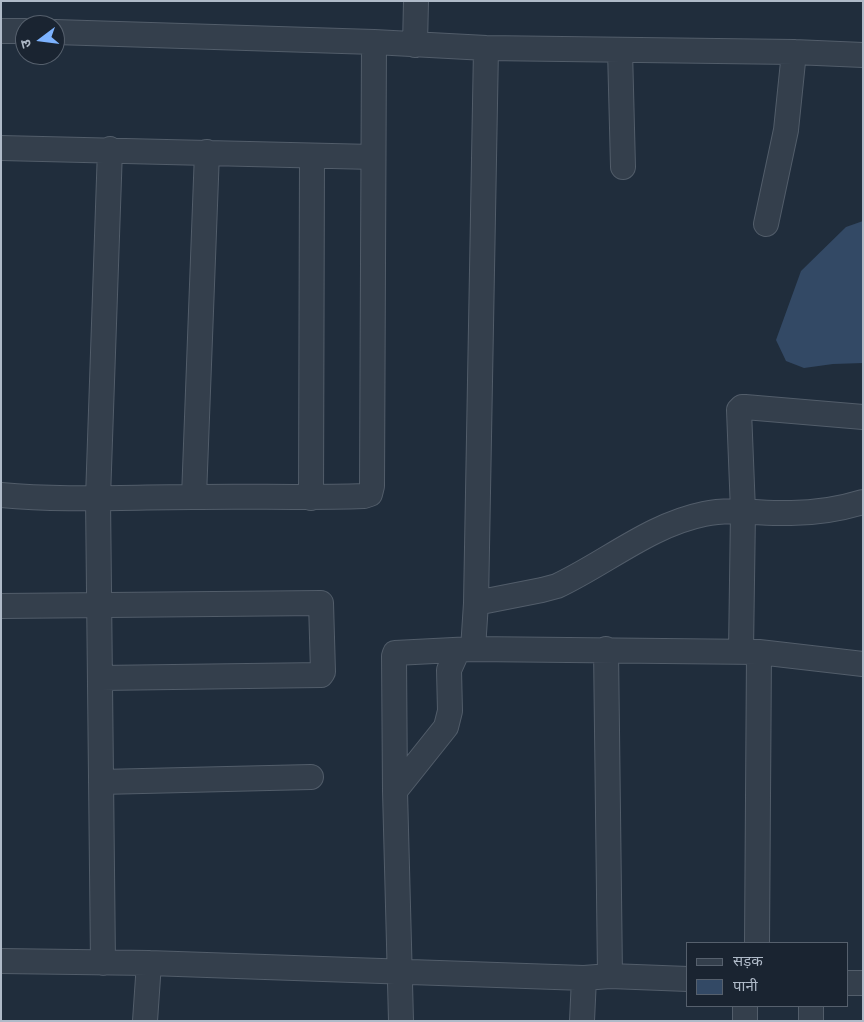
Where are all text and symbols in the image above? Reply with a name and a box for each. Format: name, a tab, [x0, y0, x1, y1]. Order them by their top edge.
north arrow	[15, 15, 65, 65]
text: उ	[17, 38, 35, 50]
legend	[686, 942, 849, 1007]
text: सड़क	[733, 952, 763, 970]
text: पानी	[733, 977, 758, 995]

